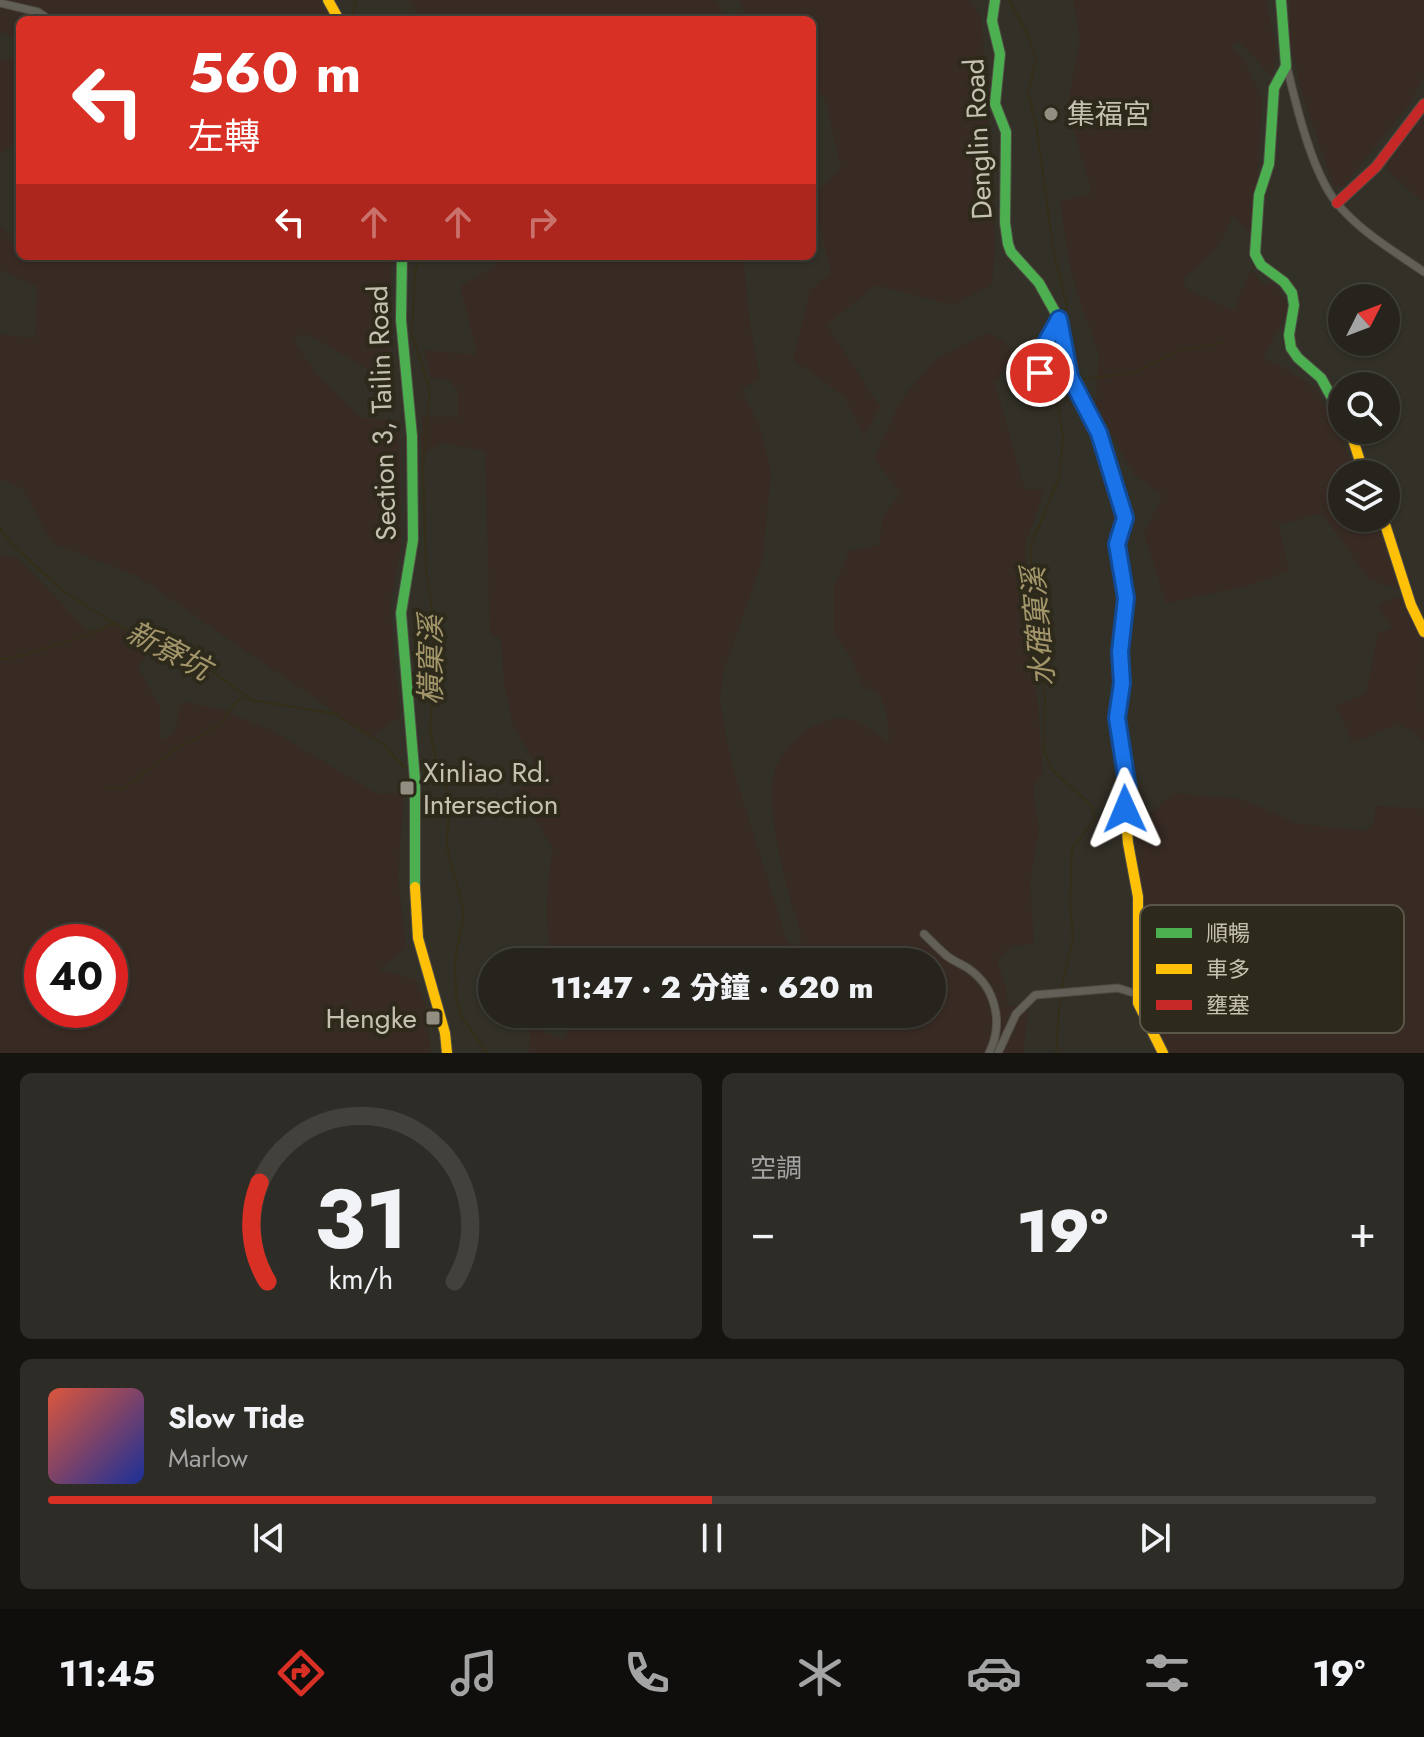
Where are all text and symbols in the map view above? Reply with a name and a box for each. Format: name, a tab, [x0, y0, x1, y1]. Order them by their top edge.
text: 560 m	[188, 32, 361, 113]
icon: left	[56, 48, 160, 152]
street label: Denglin Road	[953, 57, 1003, 221]
place label: 集福宮	[1067, 94, 1151, 135]
marker: 集福宮	[1042, 105, 1060, 123]
text: 左轉	[188, 110, 260, 162]
icon: left	[268, 200, 312, 244]
icon: ahead	[352, 200, 396, 244]
icon: ahead	[436, 200, 480, 244]
icon: right	[520, 200, 564, 244]
north arrow	[1328, 284, 1400, 356]
map controls	[1328, 284, 1400, 532]
street label: Section 3, Tailin Road	[357, 285, 407, 541]
pin	[1006, 339, 1074, 407]
icon: arrive	[1018, 351, 1062, 395]
button: search	[1328, 372, 1400, 444]
button: layers	[1328, 460, 1400, 532]
water label: 水確窠溪	[1011, 561, 1065, 689]
water label: 新寮坑	[119, 610, 222, 692]
water label: 橫窠溪	[409, 611, 452, 705]
place label: Xinliao Rd. Intersection	[423, 752, 558, 825]
position arrow	[1083, 767, 1167, 851]
marker: Xinliao Rd. Intersection	[398, 779, 416, 797]
legend	[1140, 905, 1404, 1033]
text: 順暢	[1206, 917, 1250, 949]
speed limit sign: 40	[24, 924, 128, 1028]
text: 車多	[1206, 953, 1250, 985]
text: 11:47 · 2 分鐘 · 620 m	[550, 966, 874, 1009]
text: 壅塞	[1206, 989, 1250, 1021]
place label: Hengke	[326, 998, 417, 1039]
marker: Hengke	[424, 1009, 442, 1027]
text: 空調	[750, 1149, 802, 1187]
text: 31	[314, 1159, 408, 1279]
text: 19°	[1017, 1188, 1108, 1275]
text: −	[750, 1200, 776, 1264]
text: +	[1349, 1200, 1376, 1264]
text: km/h	[329, 1258, 393, 1300]
text: Slow Tide	[168, 1396, 305, 1439]
text: Marlow	[168, 1439, 248, 1477]
icon: previous	[247, 1516, 291, 1560]
icon: pause	[690, 1516, 734, 1560]
icon: next	[1133, 1516, 1177, 1560]
icon: directions	[273, 1645, 329, 1701]
icon: music	[446, 1645, 502, 1701]
icon: phone	[619, 1645, 675, 1701]
icon: climate	[792, 1645, 848, 1701]
icon: car	[966, 1645, 1022, 1701]
icon: filters	[1139, 1645, 1195, 1701]
text: 11:45	[59, 1647, 155, 1699]
text: 19°	[1312, 1647, 1365, 1699]

